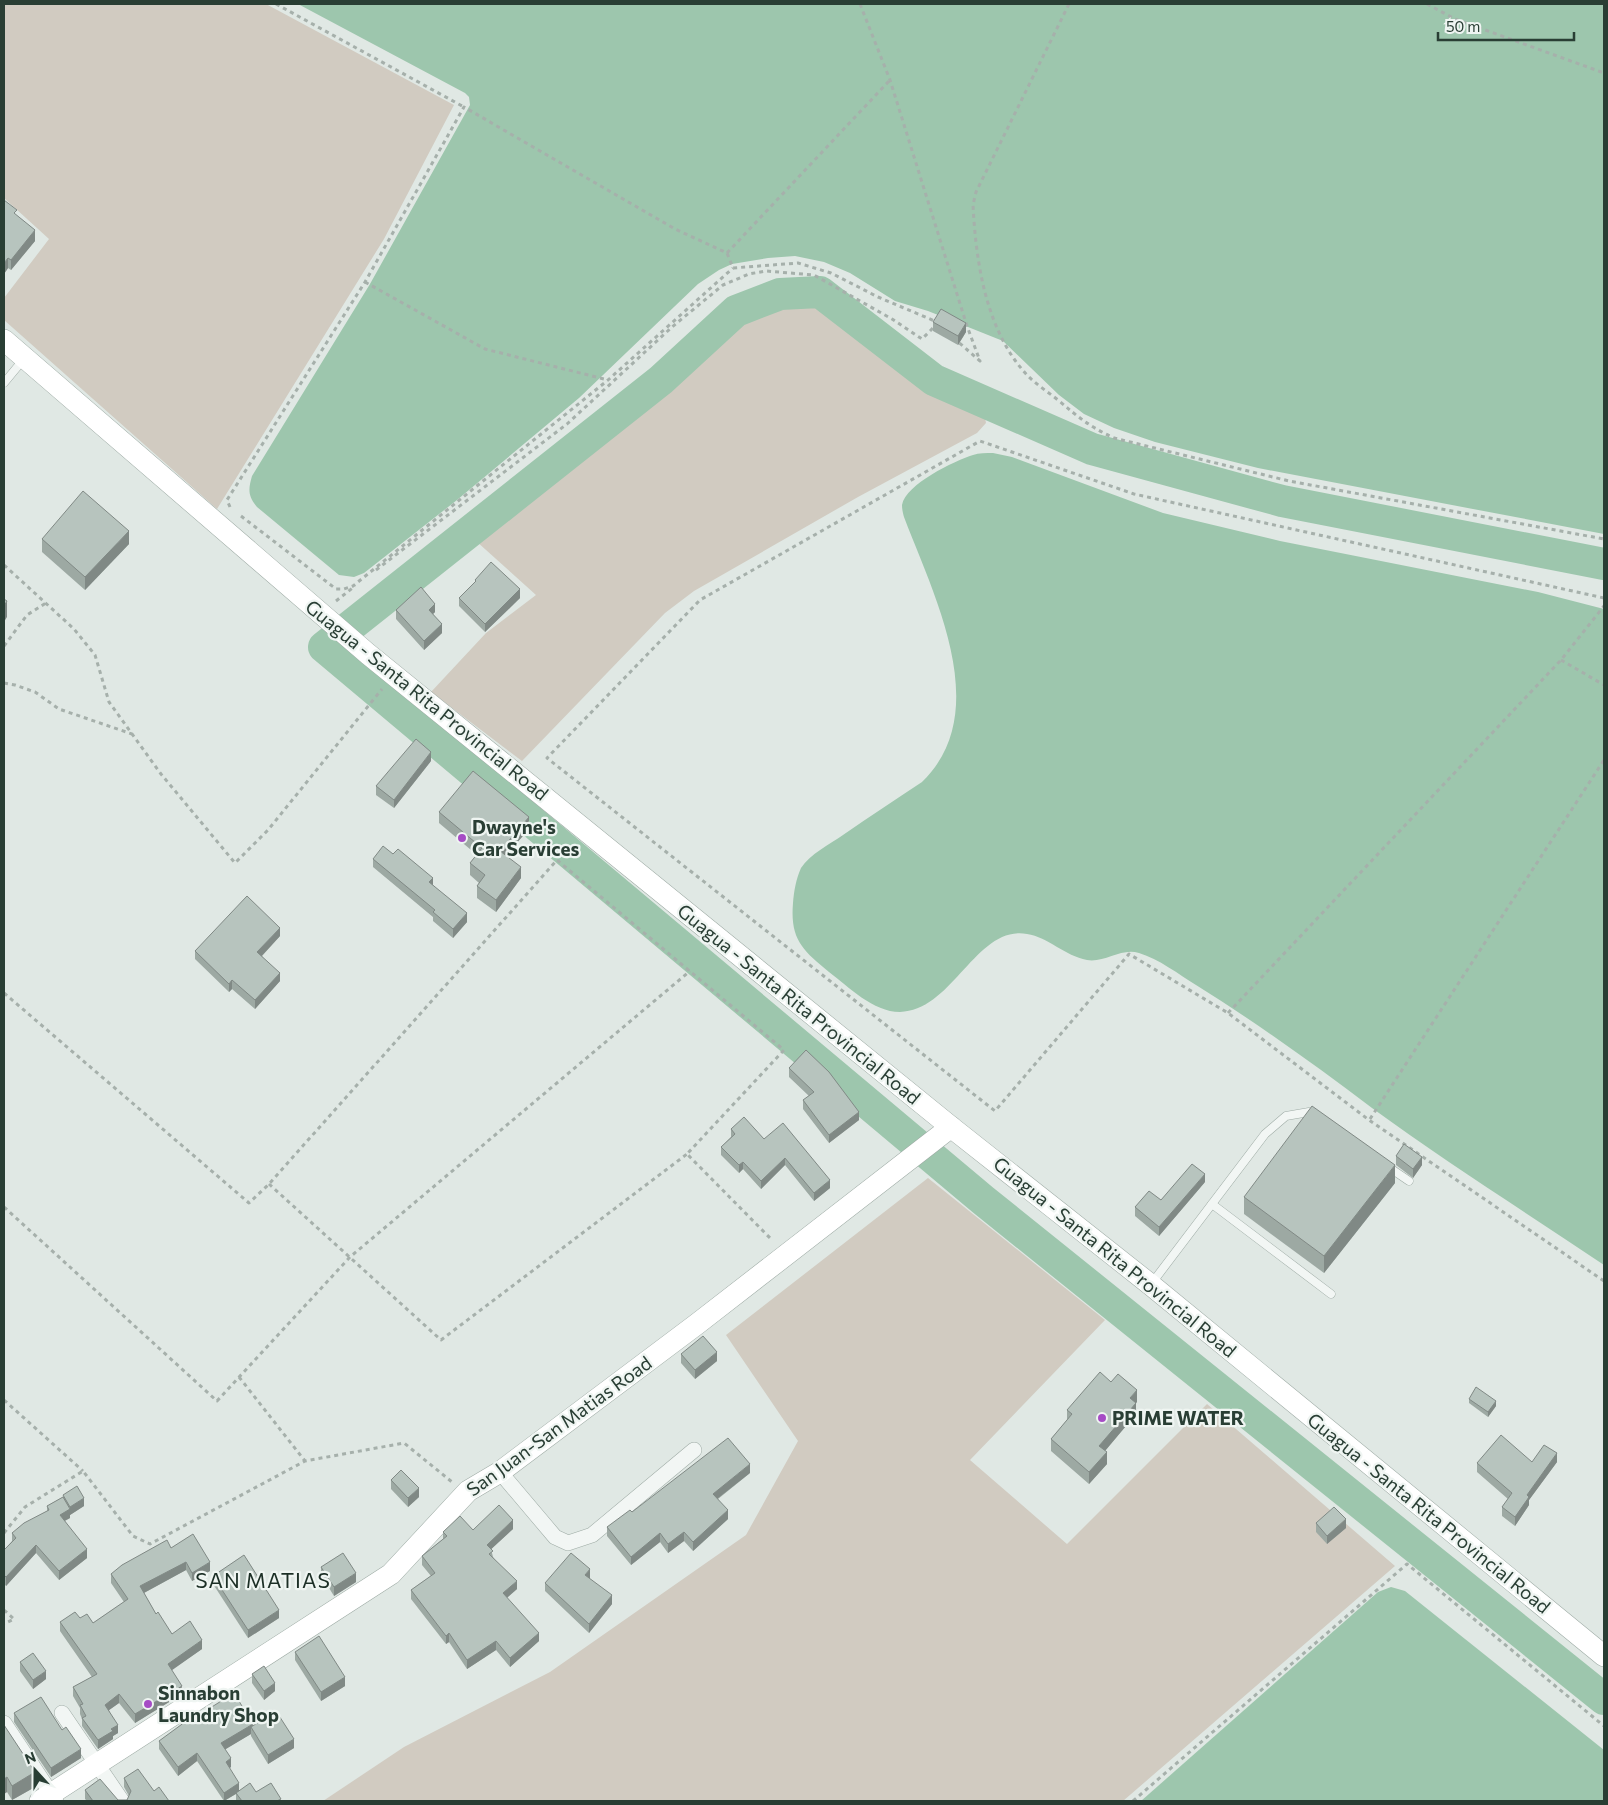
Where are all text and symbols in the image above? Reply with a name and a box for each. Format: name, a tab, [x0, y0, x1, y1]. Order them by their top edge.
scale bar	[1438, 10, 1574, 42]
text: 50 m	[1446, 17, 1480, 35]
street label: Guagua - Santa Rita Provincial Road	[301, 594, 553, 805]
place label: Dwayne's Car Services	[472, 815, 580, 860]
marker: Dwayne's Car Services	[456, 832, 468, 844]
street label: Guagua - Santa Rita Provincial Road	[673, 898, 925, 1109]
street label: Guagua - Santa Rita Provincial Road	[989, 1151, 1241, 1362]
street label: San Juan-San Matias Road	[462, 1351, 656, 1501]
place label: PRIME WATER	[1112, 1406, 1244, 1429]
street label: Guagua - Santa Rita Provincial Road	[1303, 1407, 1555, 1618]
marker: PRIME WATER	[1096, 1412, 1108, 1424]
district label: SAN MATIAS	[195, 1567, 331, 1592]
place label: Sinnabon Laundry Shop	[158, 1681, 279, 1726]
marker: Sinnabon Laundry Shop	[142, 1698, 154, 1710]
north arrow	[10, 1745, 60, 1795]
text: N	[22, 1748, 38, 1767]

